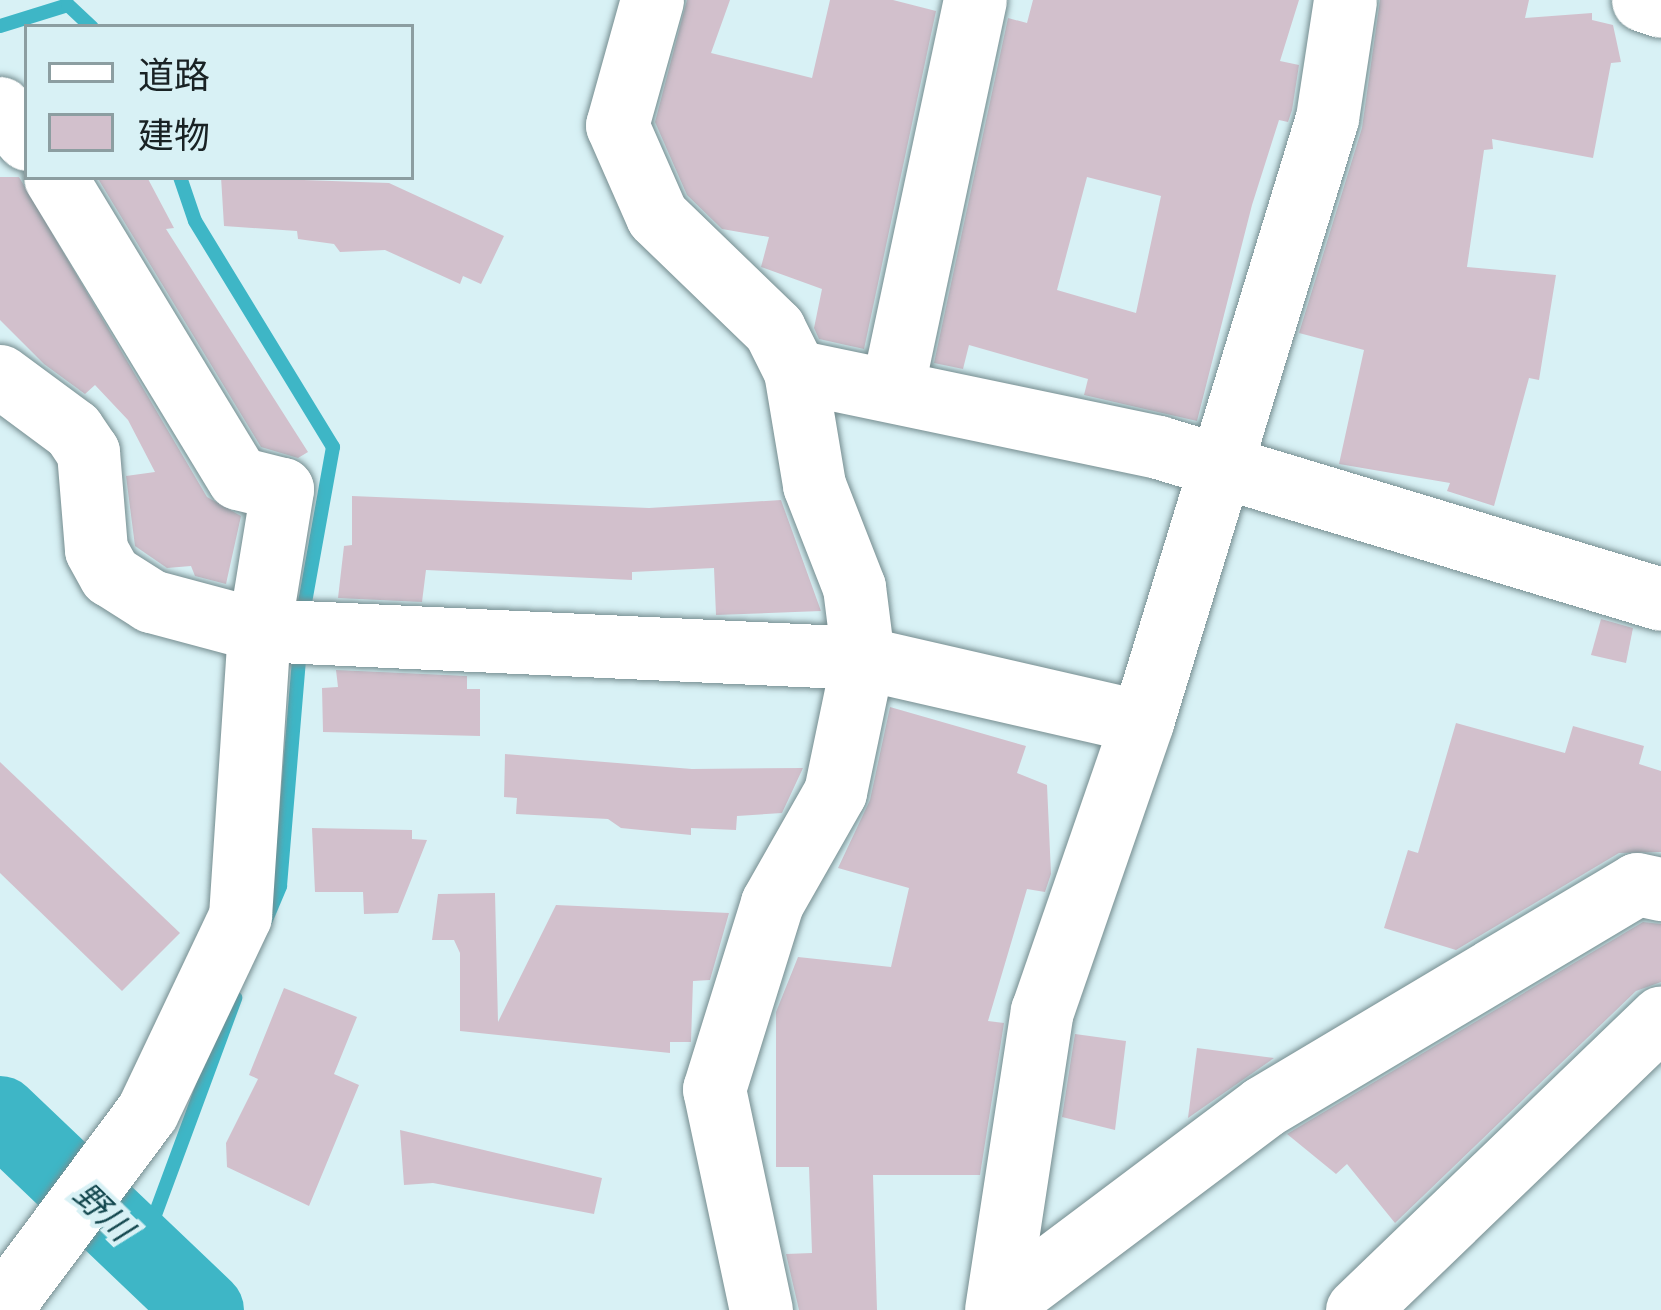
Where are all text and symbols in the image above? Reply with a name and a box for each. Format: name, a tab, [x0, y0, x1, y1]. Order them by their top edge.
legend	[24, 24, 414, 180]
text: 道路	[138, 54, 210, 96]
text: 建物	[138, 114, 210, 156]
water label: 野川	[66, 1175, 140, 1249]

